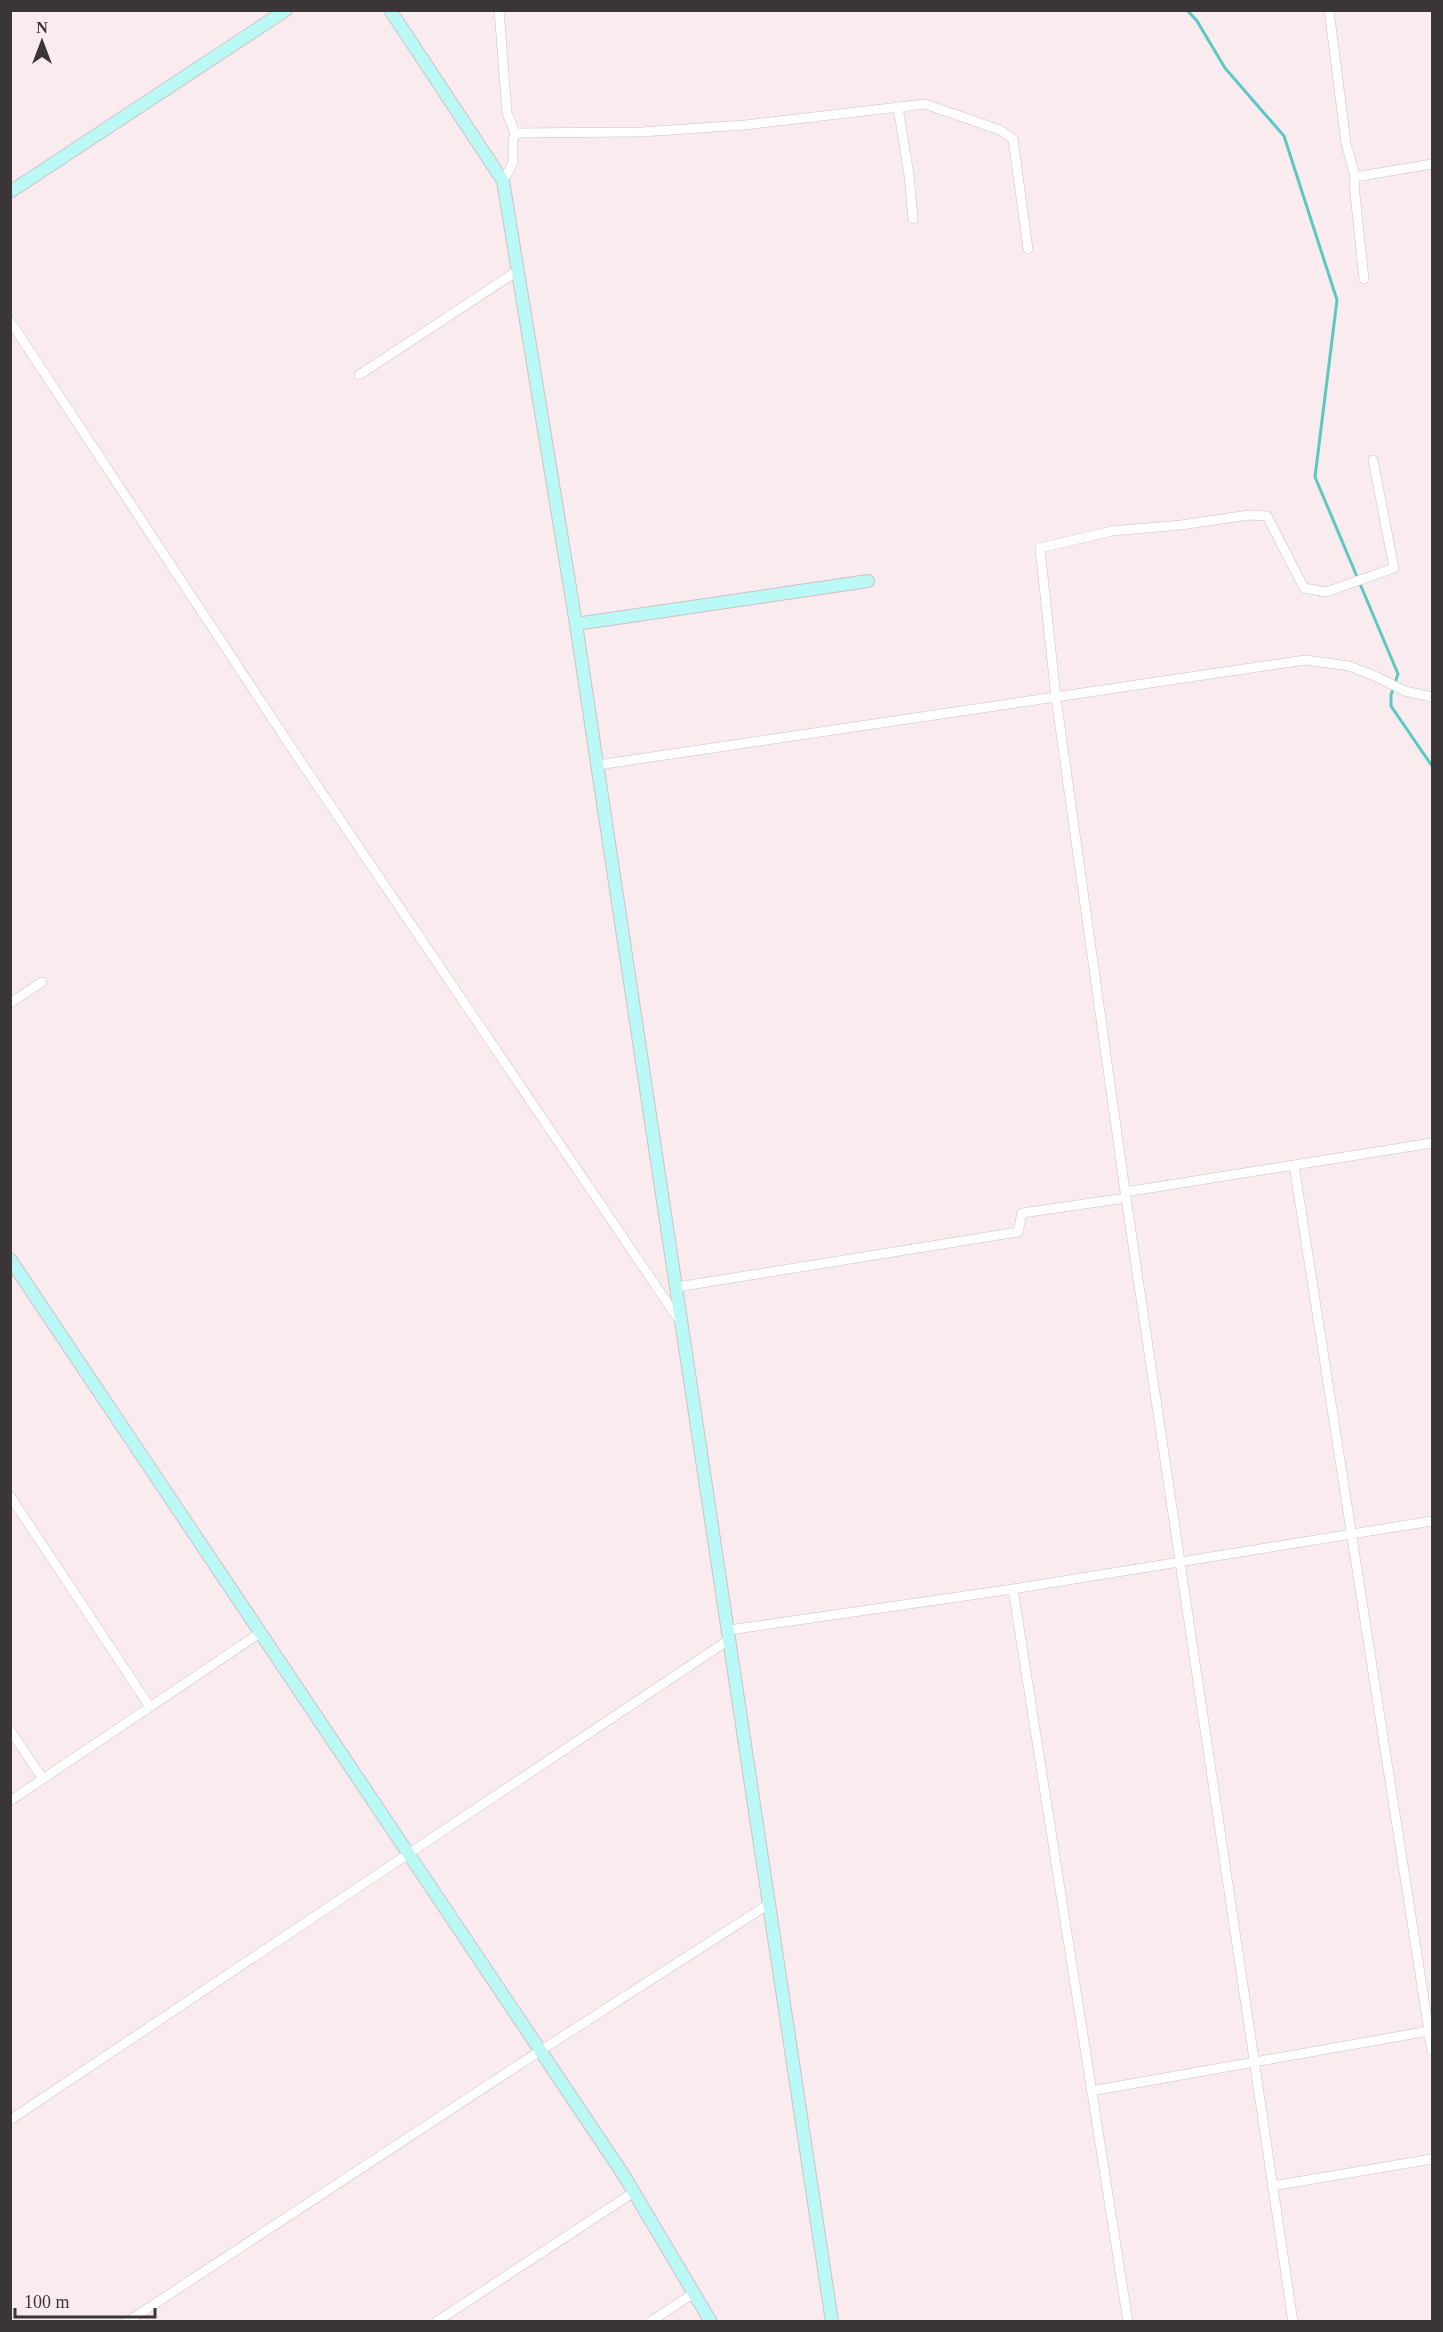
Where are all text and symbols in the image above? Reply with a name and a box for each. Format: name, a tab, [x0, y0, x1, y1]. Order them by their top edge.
north arrow	[12, 12, 72, 72]
text: N	[36, 19, 48, 36]
scale bar	[15, 2281, 154, 2319]
text: 100 m	[24, 2292, 70, 2312]

